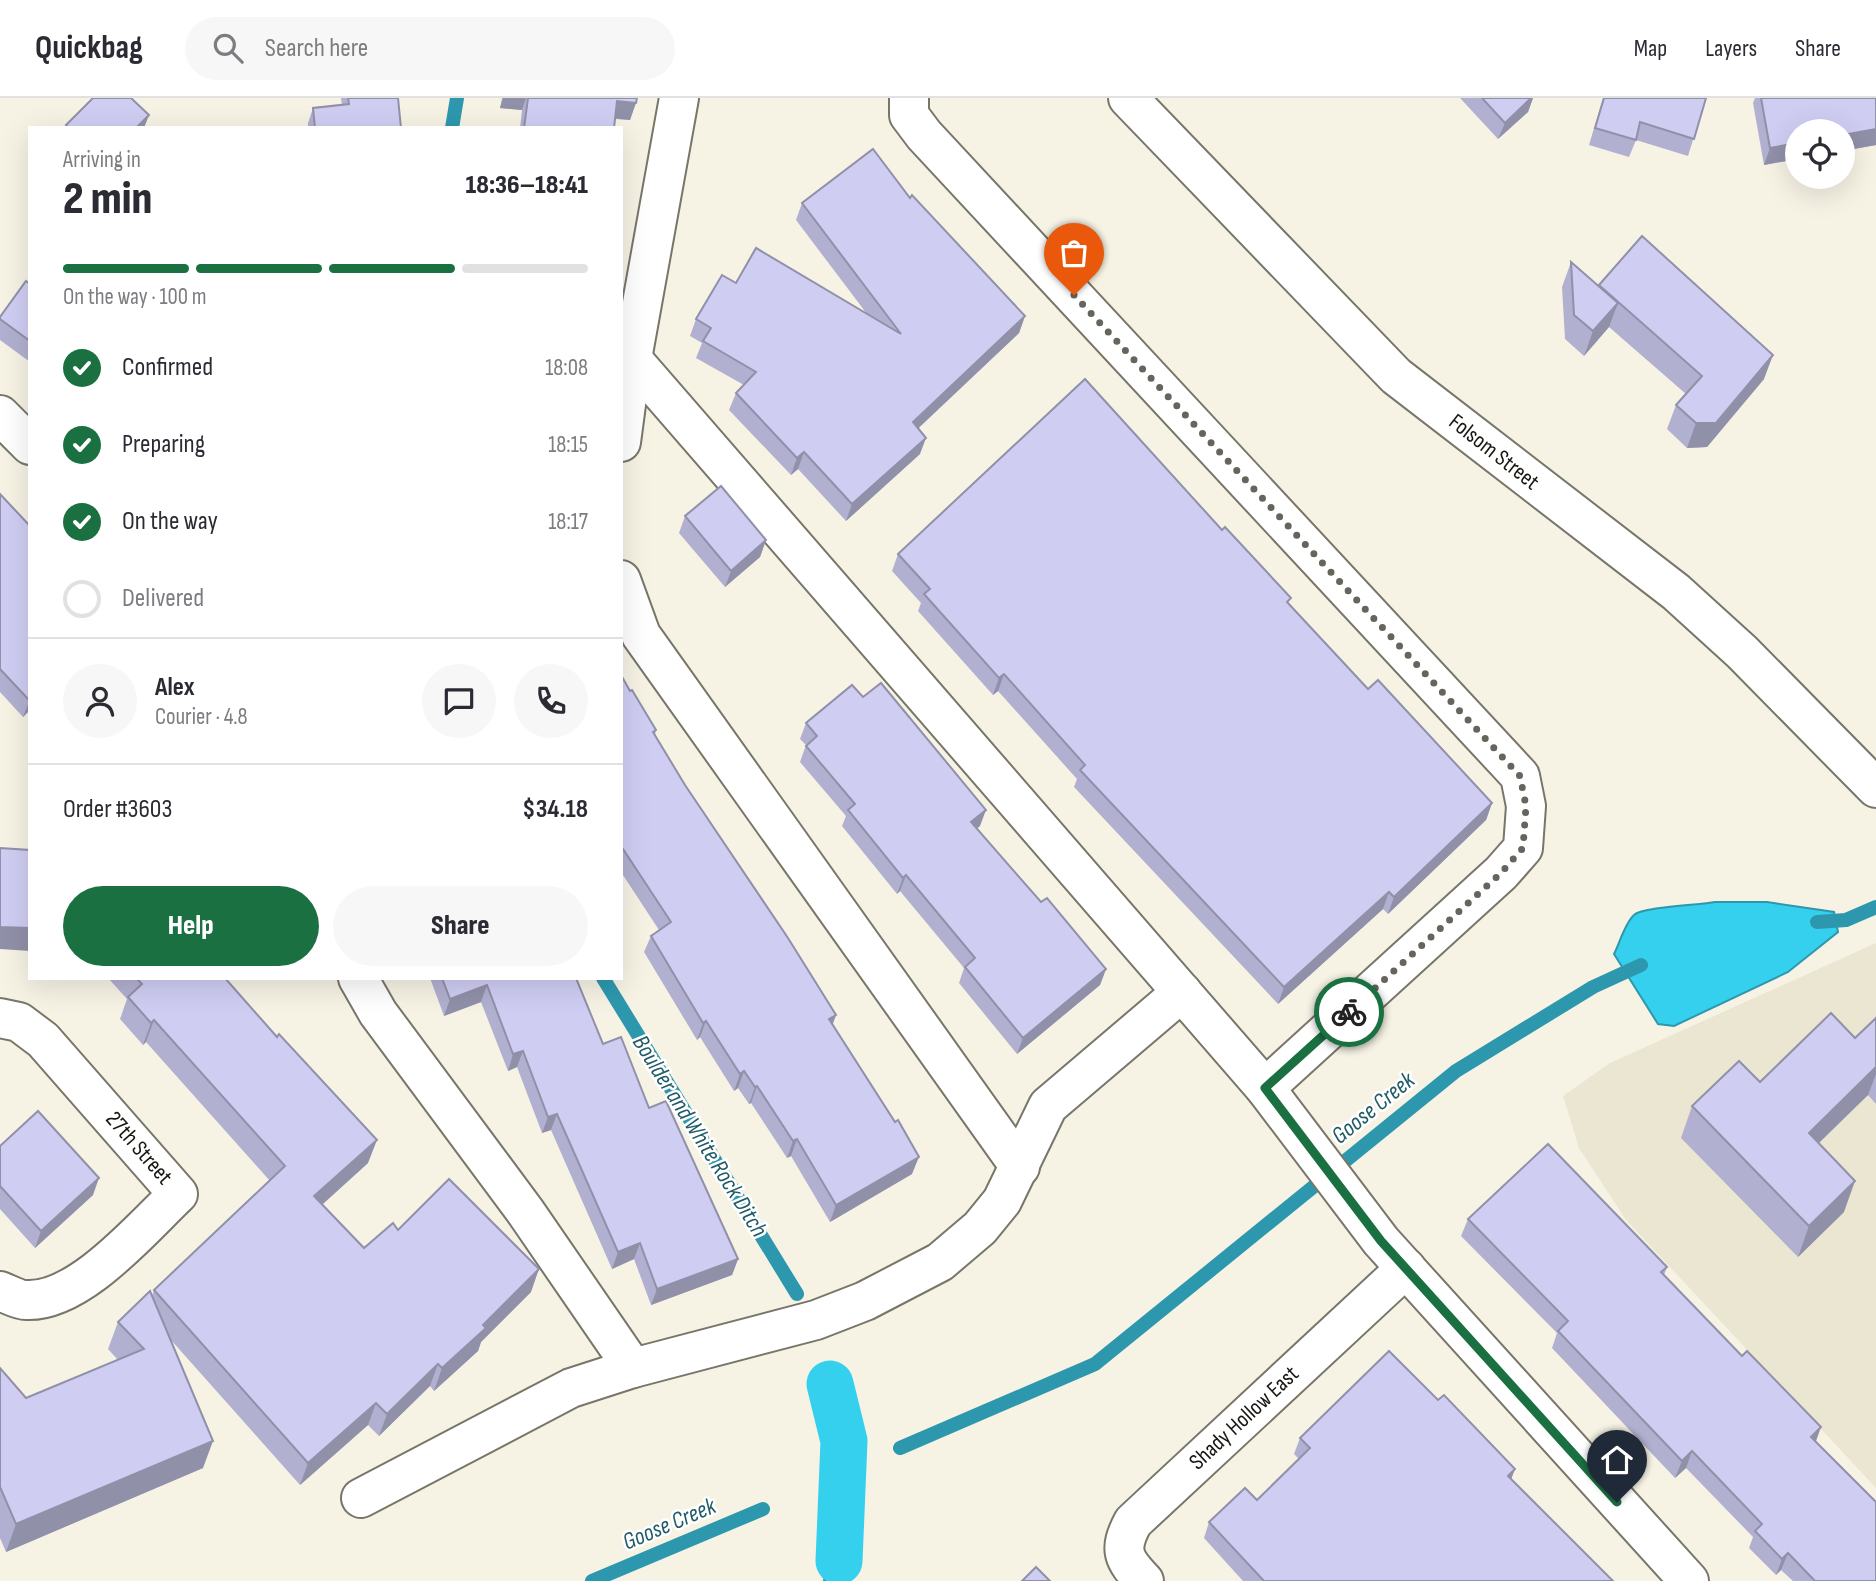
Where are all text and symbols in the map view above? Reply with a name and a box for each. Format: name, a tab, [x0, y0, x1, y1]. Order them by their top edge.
search box	[185, 17, 675, 80]
text: Quickbag	[35, 28, 143, 68]
icon: search	[209, 29, 247, 67]
text: Search here	[265, 33, 368, 64]
text: Map	[1634, 34, 1667, 63]
text: Layers	[1705, 34, 1757, 63]
text: Share	[1795, 34, 1841, 63]
map controls	[1785, 119, 1855, 189]
button: locate	[1785, 119, 1855, 189]
text: Arriving in	[63, 146, 141, 174]
text: 18:36–18:41	[466, 170, 588, 201]
text: 2 min	[63, 172, 152, 227]
pin	[1044, 223, 1104, 295]
icon: bag	[1055, 234, 1093, 272]
text: On the way · 100 m	[63, 283, 207, 311]
icon: check	[63, 349, 101, 387]
text: Confirmed	[122, 352, 213, 383]
text: 18:08	[545, 354, 588, 382]
street label: Folsom Street	[1443, 408, 1545, 496]
icon: check	[63, 426, 101, 464]
text: Preparing	[122, 429, 205, 460]
text: 18:15	[548, 431, 588, 459]
icon: check	[63, 503, 101, 541]
text: On the way	[122, 506, 218, 537]
text: 18:17	[548, 508, 588, 536]
text: Delivered	[122, 583, 204, 614]
button: person	[63, 664, 137, 738]
button: chat	[422, 664, 496, 738]
button: phone	[514, 664, 588, 738]
text: Alex	[155, 672, 195, 703]
text: Courier · 4.8	[155, 703, 248, 731]
text: Order #3603	[63, 794, 172, 825]
text: $34.18	[522, 794, 588, 825]
button: Help	[63, 886, 319, 966]
button: Share	[333, 886, 588, 966]
courier	[1314, 977, 1384, 1047]
icon: bike	[1330, 993, 1368, 1031]
water label: Boulder and White Rock Ditch	[626, 1030, 774, 1242]
water label: Goose Creek	[1326, 1065, 1421, 1150]
street label: 27th Street	[100, 1106, 178, 1190]
street label: Shady Hollow East	[1183, 1360, 1305, 1476]
pin	[1587, 1430, 1647, 1502]
icon: home	[1598, 1441, 1636, 1479]
water label: Goose Creek	[618, 1491, 721, 1557]

